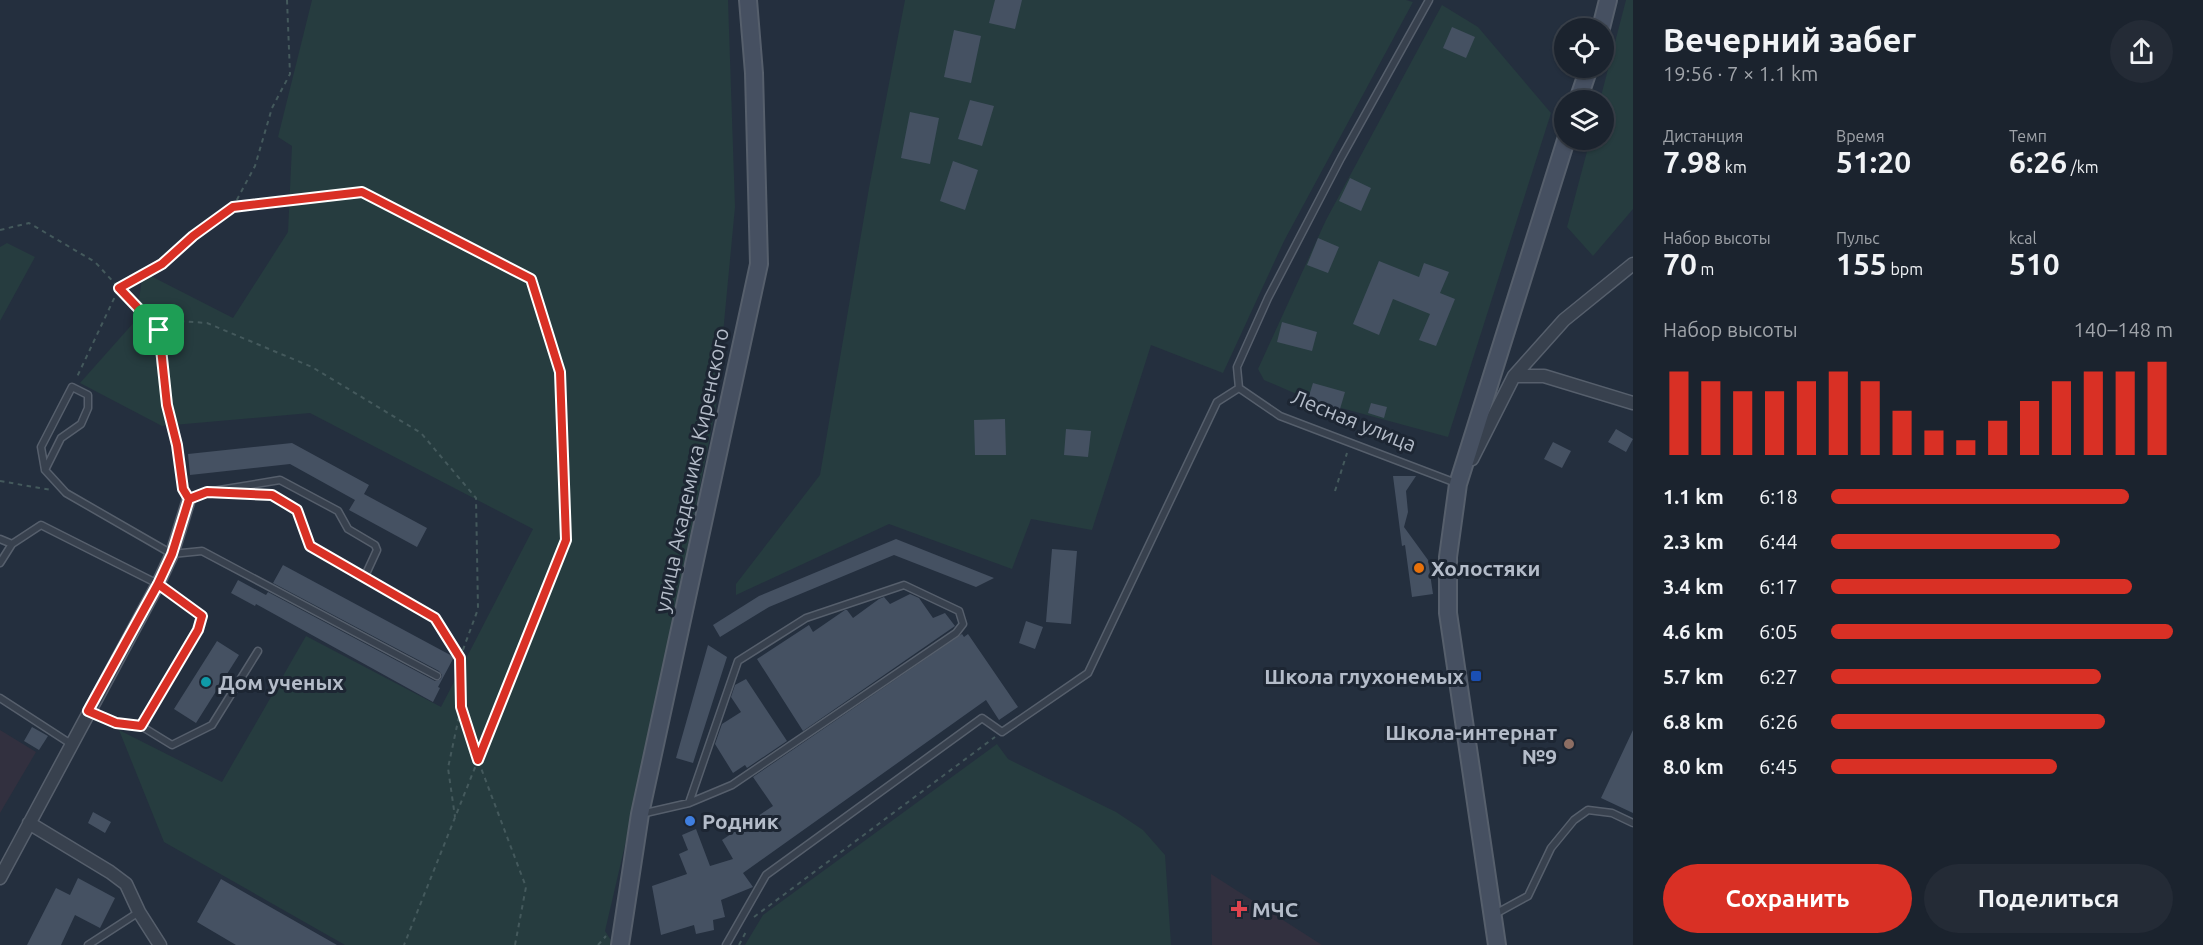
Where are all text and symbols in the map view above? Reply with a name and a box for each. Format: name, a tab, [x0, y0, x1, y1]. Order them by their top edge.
map controls	[1554, 18, 1614, 150]
button: locate	[1554, 18, 1614, 78]
button: share	[2110, 20, 2173, 83]
text: Вечерний забег	[1663, 21, 1916, 58]
text: 19:56 · 7 × 1.1 km	[1663, 62, 1818, 85]
button: layers	[1554, 90, 1614, 150]
text: Дистанция	[1663, 127, 1743, 145]
text: Время	[1836, 127, 1885, 145]
text: Темп	[2009, 127, 2047, 145]
text: 7.98	[1663, 145, 1721, 179]
text: 51:20	[1836, 145, 1911, 179]
text: 6:26	[2009, 145, 2067, 179]
text: km	[1721, 158, 1747, 176]
text: /km	[2067, 158, 2099, 176]
text: Набор высоты	[1663, 229, 1771, 247]
text: Пульс	[1836, 229, 1880, 247]
text: kcal	[2009, 229, 2037, 247]
text: 70	[1663, 247, 1697, 281]
text: 155	[1836, 247, 1887, 281]
text: 510	[2009, 247, 2060, 281]
text: m	[1697, 260, 1714, 278]
text: bpm	[1887, 260, 1923, 278]
pin	[133, 304, 184, 355]
icon: arrive	[142, 313, 175, 346]
text: Набор высоты	[1663, 318, 1798, 341]
text: 140–148 m	[2074, 318, 2173, 341]
street label: улица Академика Киренского	[649, 326, 733, 614]
street label: Лесная улица	[1288, 384, 1420, 456]
text: 1.1 km	[1663, 485, 1724, 508]
text: 6:18	[1759, 485, 1798, 508]
text: 2.3 km	[1663, 530, 1724, 553]
text: 6:44	[1759, 530, 1798, 553]
place label: Холостяки	[1431, 556, 1540, 580]
marker: Холостяки	[1412, 561, 1426, 575]
text: 3.4 km	[1663, 575, 1724, 598]
text: 6:17	[1759, 575, 1798, 598]
text: 4.6 km	[1663, 620, 1724, 643]
text: 6:05	[1759, 620, 1798, 643]
place label: Школа глухонемых	[1264, 664, 1465, 688]
text: 5.7 km	[1663, 665, 1724, 688]
text: 6:27	[1759, 665, 1798, 688]
marker: Школа глухонемых	[1469, 669, 1483, 683]
place label: Дом ученых	[218, 670, 344, 694]
marker: Дом ученых	[199, 675, 213, 689]
text: 6.8 km	[1663, 710, 1724, 733]
text: 6:26	[1759, 710, 1798, 733]
place label: Школа-интернат №9	[1385, 720, 1557, 768]
marker: Школа-интернат №9	[1562, 737, 1576, 751]
text: 8.0 km	[1663, 755, 1724, 778]
text: 6:45	[1759, 755, 1798, 778]
place label: Родник	[702, 809, 779, 833]
marker: Родник	[683, 814, 697, 828]
button: Сохранить	[1663, 864, 1912, 933]
button: Поделиться	[1924, 864, 2173, 933]
place label: МЧС	[1252, 897, 1298, 921]
marker: МЧС	[1230, 900, 1248, 918]

